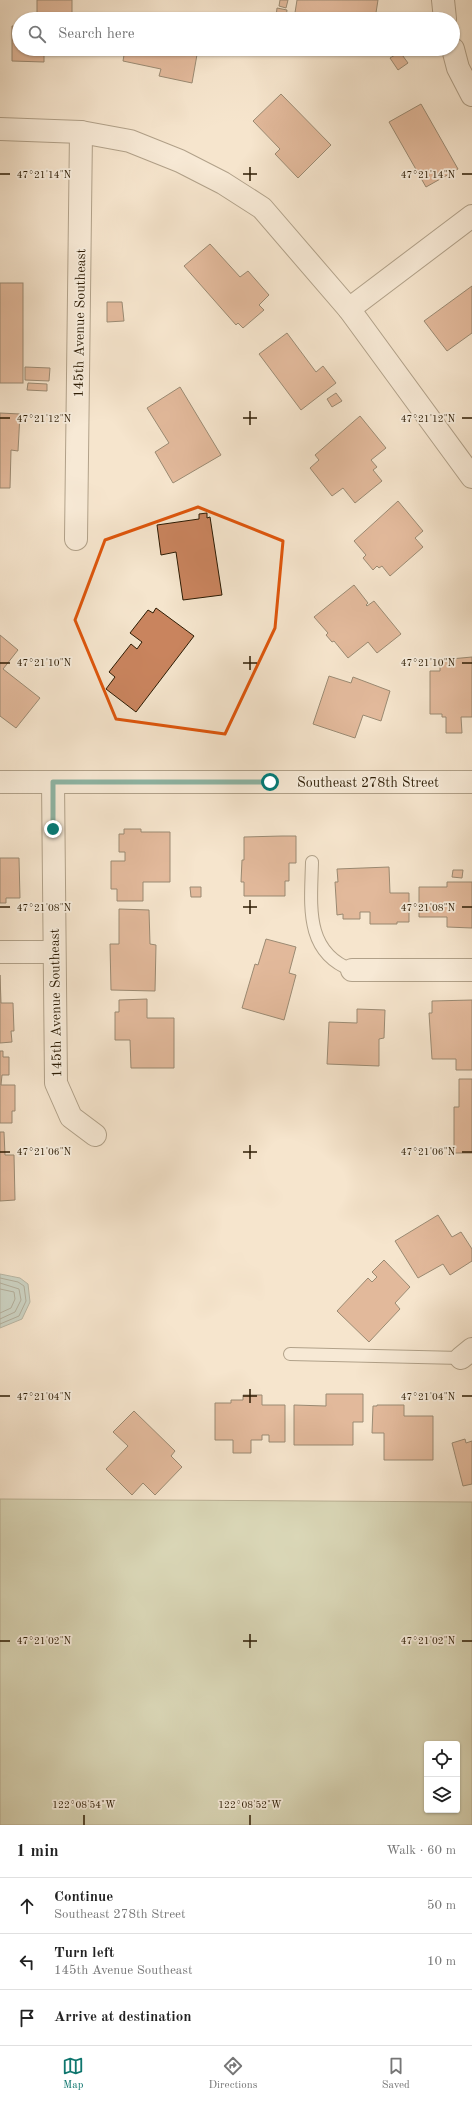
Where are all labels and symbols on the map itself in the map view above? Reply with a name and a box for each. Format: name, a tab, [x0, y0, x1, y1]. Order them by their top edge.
text: 47°21'14"N	[17, 170, 72, 180]
text: 47°21'14"N	[401, 170, 456, 180]
street label: 145th Avenue Southeast	[72, 248, 88, 398]
text: 47°21'12"N	[17, 414, 72, 424]
text: 47°21'12"N	[401, 414, 456, 424]
text: 47°21'10"N	[17, 658, 72, 668]
text: 47°21'10"N	[401, 658, 456, 668]
route start	[261, 773, 279, 791]
street label: Southeast 278th Street	[297, 776, 439, 790]
route end	[44, 820, 62, 838]
text: 47°21'08"N	[17, 903, 72, 913]
text: 47°21'08"N	[401, 903, 456, 913]
street label: 145th Avenue Southeast	[48, 928, 64, 1078]
text: 47°21'06"N	[17, 1147, 72, 1157]
text: 47°21'06"N	[401, 1147, 456, 1157]
text: 47°21'04"N	[17, 1392, 72, 1402]
text: 47°21'04"N	[401, 1392, 456, 1402]
text: 47°21'02"N	[17, 1636, 72, 1646]
text: 47°21'02"N	[401, 1636, 456, 1646]
text: 122°08'54"W	[52, 1800, 116, 1810]
text: 122°08'52"W	[218, 1800, 282, 1810]

